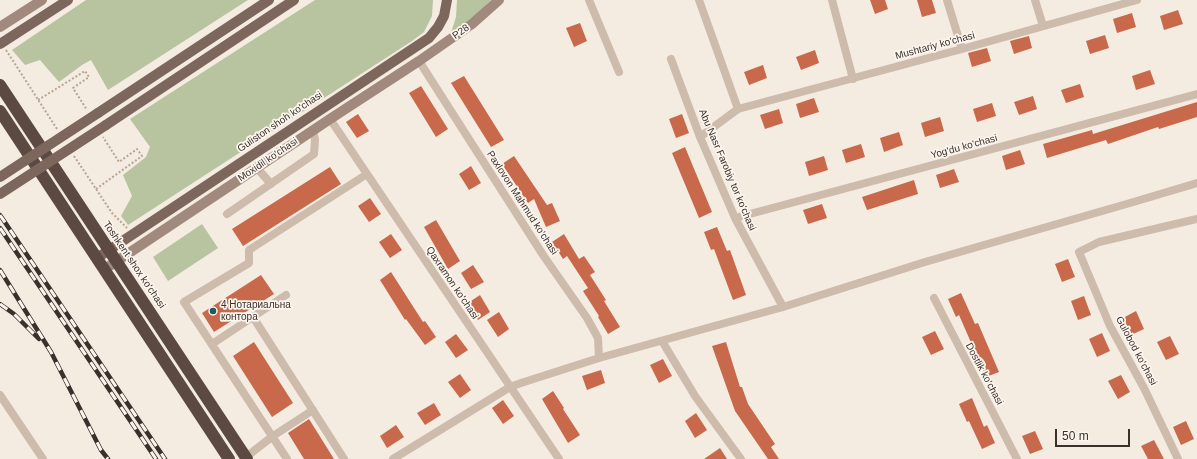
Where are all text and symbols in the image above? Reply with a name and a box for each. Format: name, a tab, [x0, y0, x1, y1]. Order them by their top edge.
street label: Р28	[450, 22, 472, 42]
street label: Mushtariy ko'chasi	[894, 30, 976, 62]
street label: Guliston shoh ko'chasi	[235, 89, 325, 155]
street label: Abu Nasr Farobiy tor ko'chasi	[696, 107, 758, 233]
street label: Yog'du ko'chasi	[929, 132, 999, 162]
street label: Moxidil ko'chasi	[236, 136, 300, 184]
street label: Paxlovon Mahmud ko'chasi	[484, 149, 560, 257]
street label: Toshkent shox ko'chasi	[100, 219, 168, 311]
street label: Qaxramon ko'chasi	[423, 244, 481, 322]
place label: 4 Нотариальна контора	[221, 299, 291, 322]
marker: 4 Нотариальна контора	[208, 306, 218, 316]
street label: Gulobod ko'chasi	[1113, 314, 1159, 388]
street label: Dostlik ko'chasi	[963, 341, 1005, 407]
scale bar	[1057, 421, 1132, 447]
text: 50 m	[1062, 429, 1089, 443]

